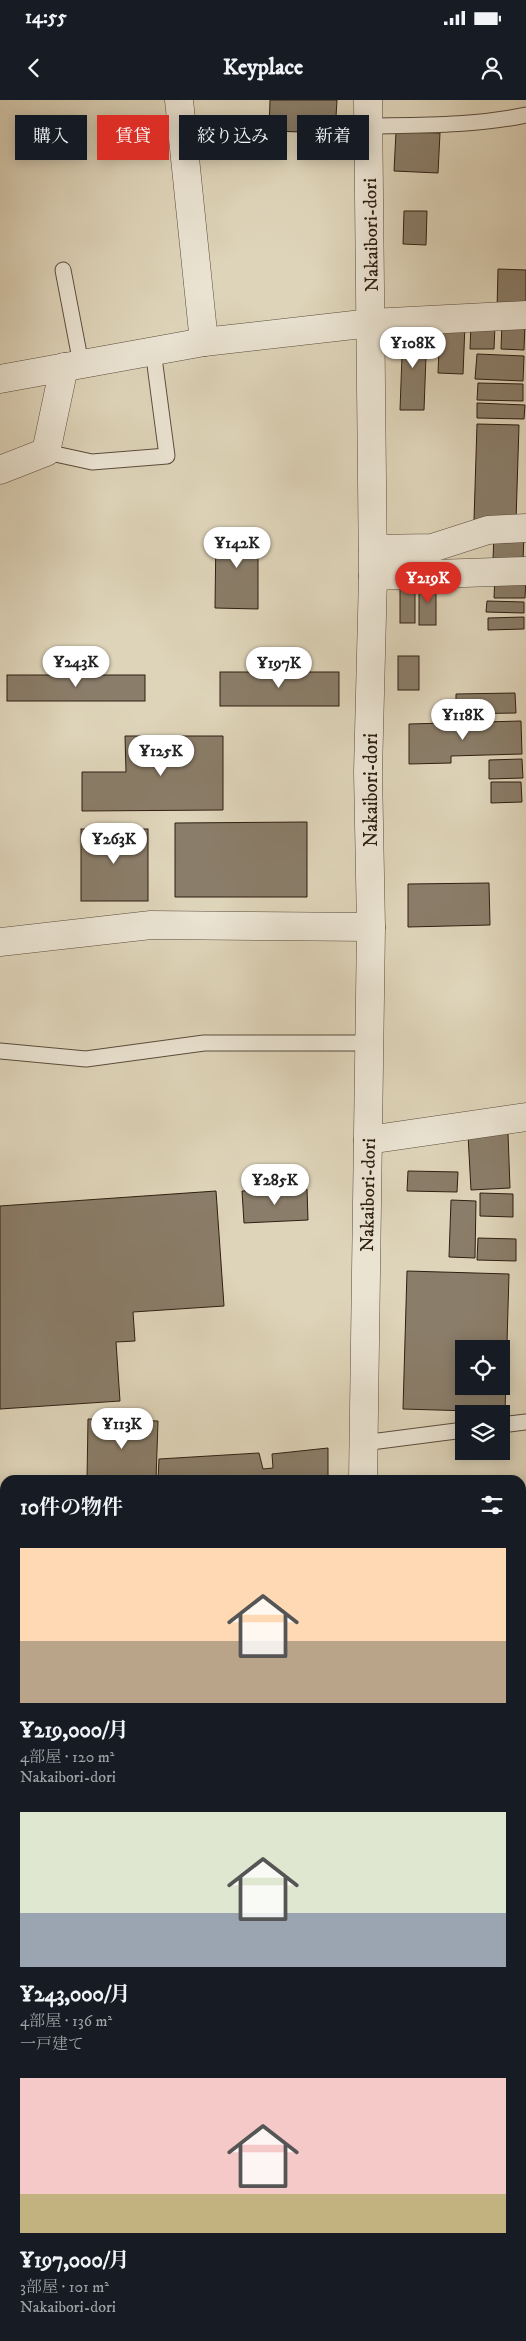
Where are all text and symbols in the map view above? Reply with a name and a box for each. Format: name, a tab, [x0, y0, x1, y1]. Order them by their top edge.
text: 14:55	[25, 6, 67, 29]
icon: back	[20, 54, 48, 82]
text: Keyplace	[223, 54, 303, 81]
icon: person	[478, 54, 506, 82]
chip: 購入	[15, 115, 87, 160]
chip: 賃貸	[97, 115, 169, 160]
chip: 絞り込み	[179, 115, 287, 160]
chip: 新着	[297, 115, 369, 160]
street label: Nakaibori-dori	[359, 178, 384, 292]
pin: ¥108K	[378, 326, 448, 369]
text: ¥108K	[391, 333, 435, 353]
pin: ¥142K	[202, 526, 272, 569]
text: ¥142K	[215, 533, 259, 553]
pin: ¥219K	[393, 562, 463, 604]
text: ¥219K	[406, 568, 450, 588]
pin: ¥243K	[41, 646, 111, 688]
pin: ¥197K	[244, 646, 314, 689]
text: ¥243K	[53, 652, 99, 672]
text: ¥197K	[257, 653, 301, 673]
pin: ¥118K	[428, 698, 498, 741]
text: ¥118K	[442, 705, 484, 725]
street label: Nakaibori-dori	[360, 733, 383, 847]
pin: ¥125K	[126, 734, 196, 777]
text: ¥125K	[139, 741, 183, 761]
pin: ¥263K	[79, 822, 149, 865]
text: ¥263K	[92, 829, 136, 849]
street label: Nakaibori-dori	[356, 1138, 381, 1252]
pin: ¥285K	[240, 1164, 310, 1206]
text: ¥285K	[252, 1170, 298, 1190]
map controls	[455, 1340, 510, 1460]
button: locate	[455, 1340, 510, 1395]
button: layers	[455, 1405, 510, 1460]
pin: ¥113K	[87, 1408, 157, 1450]
text: ¥113K	[102, 1414, 142, 1434]
icon: filters	[478, 1491, 506, 1519]
text: 10件の物件	[20, 1495, 123, 1521]
icon: home	[218, 1581, 308, 1671]
text: ¥219,000/月	[20, 1718, 129, 1744]
text: 4部屋 · 120 m²	[20, 1747, 114, 1767]
text: Nakaibori-dori	[20, 1767, 116, 1787]
icon: home	[218, 1844, 308, 1934]
text: ¥243,000/月	[20, 1982, 131, 2008]
text: 4部屋 · 136 m²	[20, 2011, 112, 2031]
text: 一戸建て	[20, 2034, 84, 2054]
icon: home	[218, 2111, 308, 2201]
text: ¥197,000/月	[20, 2248, 129, 2274]
text: 3部屋 · 101 m²	[20, 2277, 109, 2297]
text: Nakaibori-dori	[20, 2297, 116, 2317]

